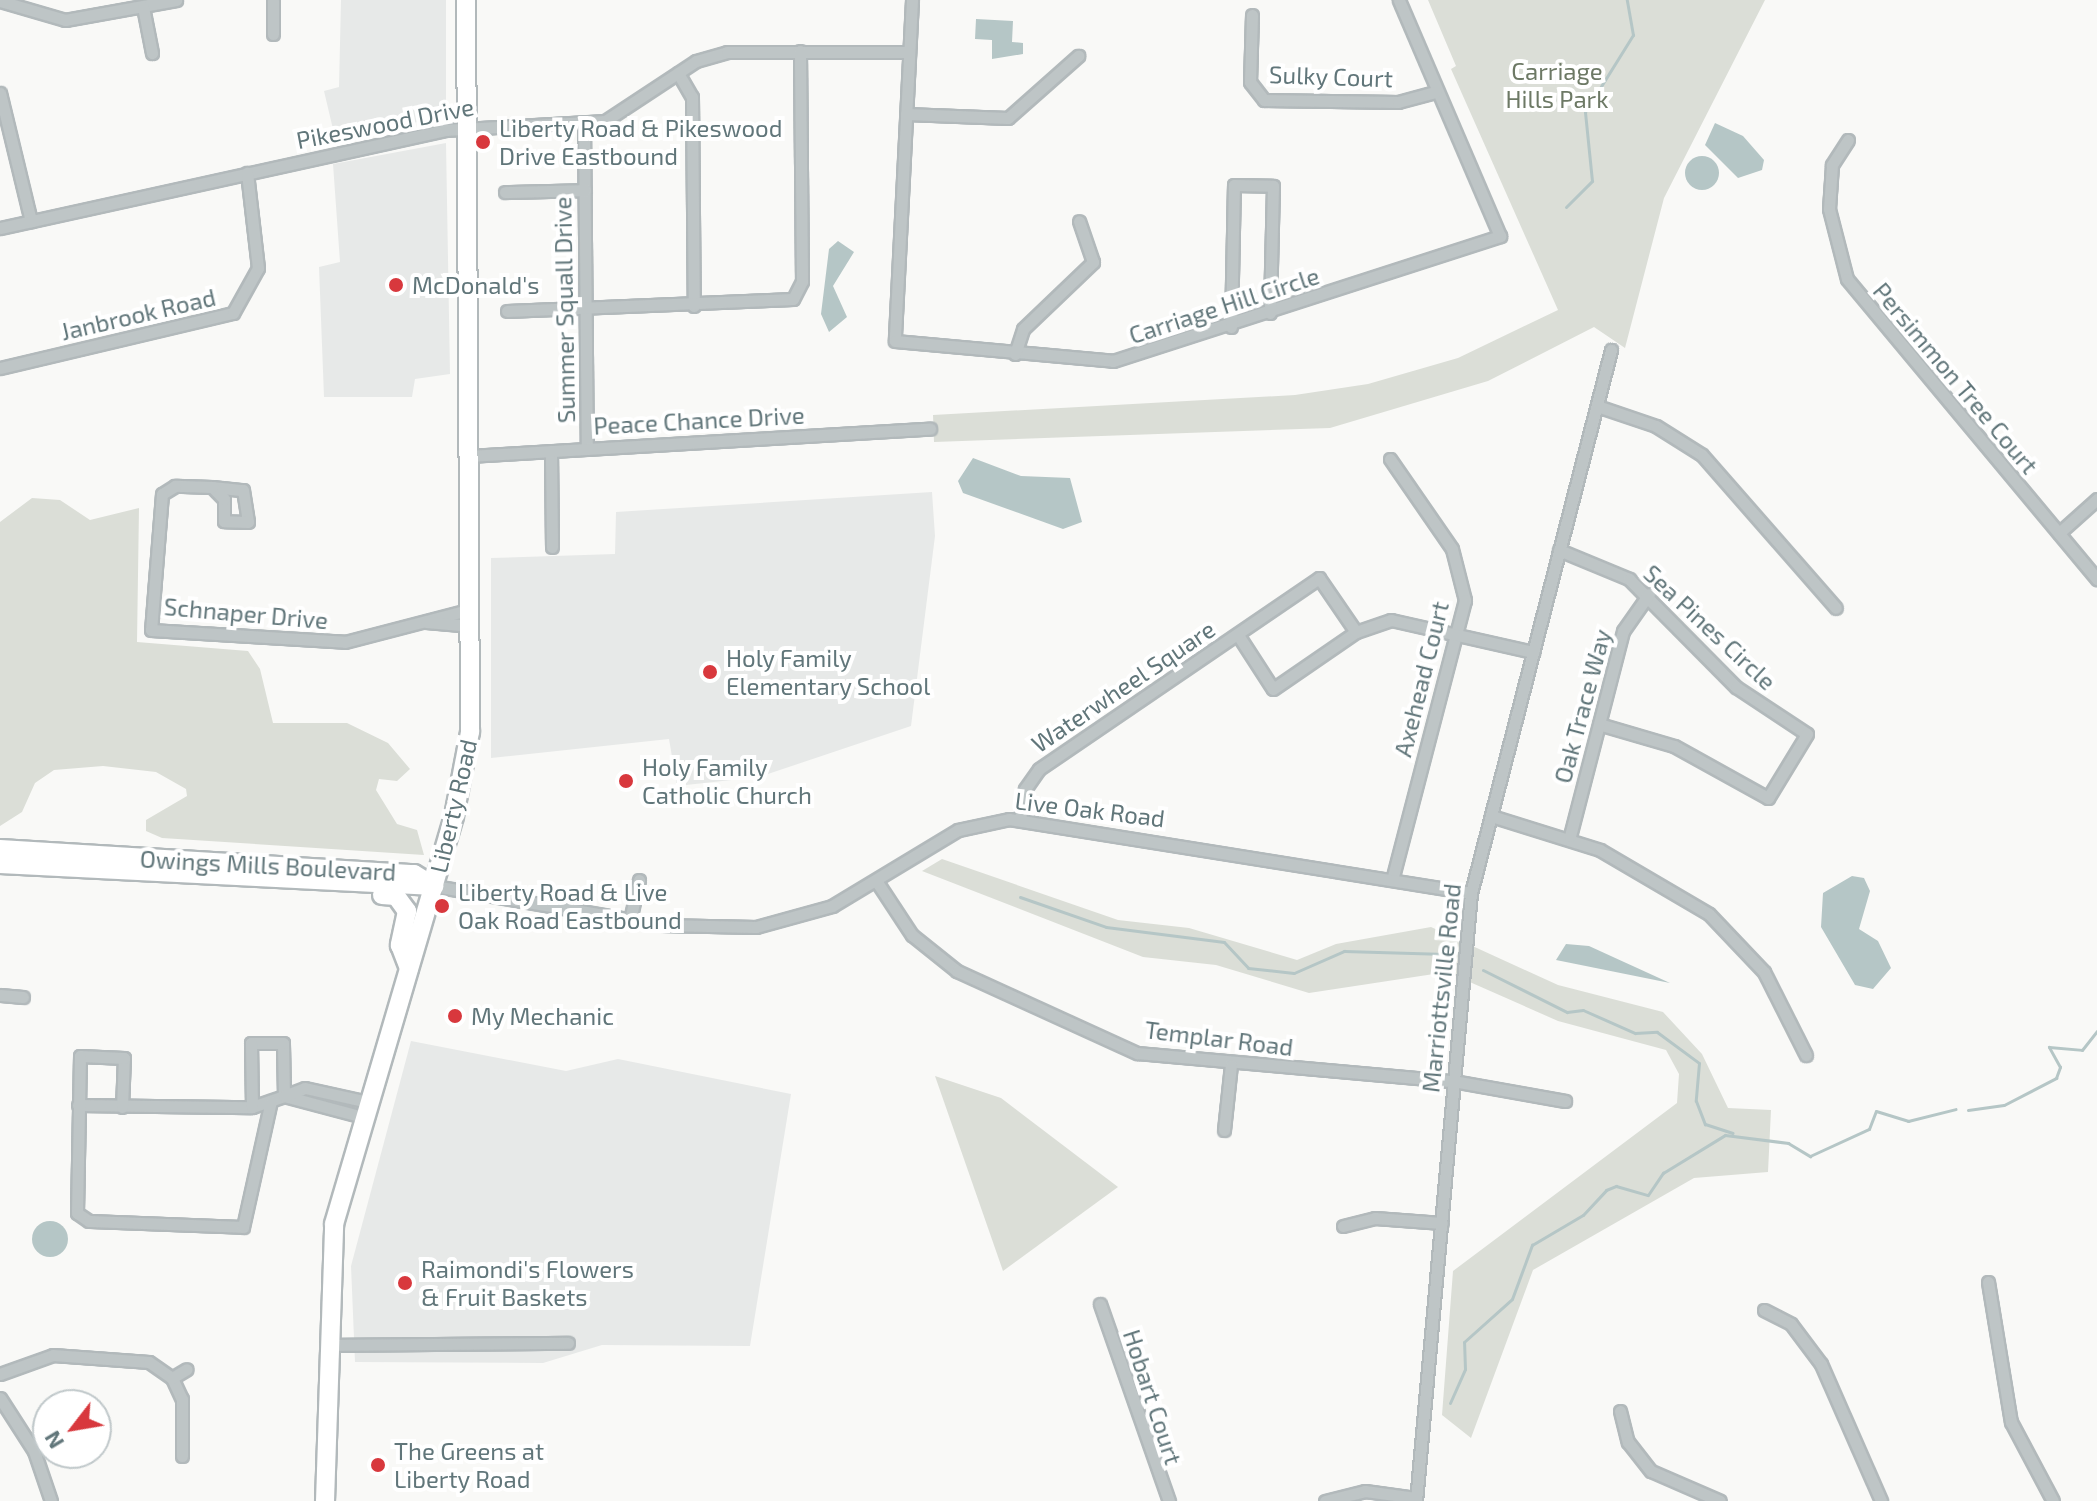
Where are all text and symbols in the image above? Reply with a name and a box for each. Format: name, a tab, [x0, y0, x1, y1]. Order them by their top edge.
park label: Carriage Hills Park	[1506, 57, 1608, 113]
street label: Sulky Court	[1268, 59, 1394, 93]
street label: Pikeswood Drive	[294, 92, 476, 154]
place label: Liberty Road & Pikeswood Drive Eastbound	[499, 114, 783, 170]
marker: Liberty Road & Pikeswood Drive Eastbound	[474, 133, 492, 151]
street label: Summer Squall Drive	[548, 196, 580, 424]
street label: Carriage Hill Circle	[1125, 261, 1323, 349]
place label: McDonald's	[412, 271, 540, 299]
marker: McDonald's	[387, 276, 405, 294]
street label: Persimmon Tree Court	[1867, 276, 2045, 480]
street label: Janbrook Road	[58, 282, 218, 346]
street label: Peace Chance Drive	[593, 400, 805, 440]
street label: Sea Pines Circle	[1638, 558, 1782, 696]
street label: Schnaper Drive	[163, 591, 329, 635]
street label: Axehead Court	[1388, 598, 1454, 760]
street label: Waterwheel Square	[1026, 614, 1220, 758]
street label: Oak Trace Way	[1547, 625, 1617, 787]
place label: Holy Family Elementary School	[726, 644, 931, 700]
marker: Holy Family Elementary School	[701, 663, 719, 681]
street label: Liberty Road	[424, 736, 482, 876]
place label: Holy Family Catholic Church	[642, 753, 812, 809]
marker: Holy Family Catholic Church	[617, 772, 635, 790]
street label: Live Oak Road	[1013, 785, 1167, 833]
street label: Owings Mills Boulevard	[139, 844, 397, 886]
place label: Liberty Road & Live Oak Road Eastbound	[458, 878, 682, 934]
street label: Marriottsville Road	[1416, 882, 1466, 1094]
marker: Liberty Road & Live Oak Road Eastbound	[433, 897, 451, 915]
place label: My Mechanic	[471, 1002, 615, 1030]
marker: My Mechanic	[446, 1007, 464, 1025]
street label: Templar Road	[1143, 1015, 1295, 1061]
place label: Raimondi's Flowers & Fruit Baskets	[421, 1255, 634, 1311]
marker: Raimondi's Flowers & Fruit Baskets	[396, 1274, 414, 1292]
street label: Hobart Court	[1118, 1326, 1188, 1468]
north arrow	[32, 1389, 112, 1469]
text: N	[38, 1427, 68, 1454]
place label: The Greens at Liberty Road	[394, 1437, 544, 1493]
marker: The Greens at Liberty Road	[369, 1456, 387, 1474]

